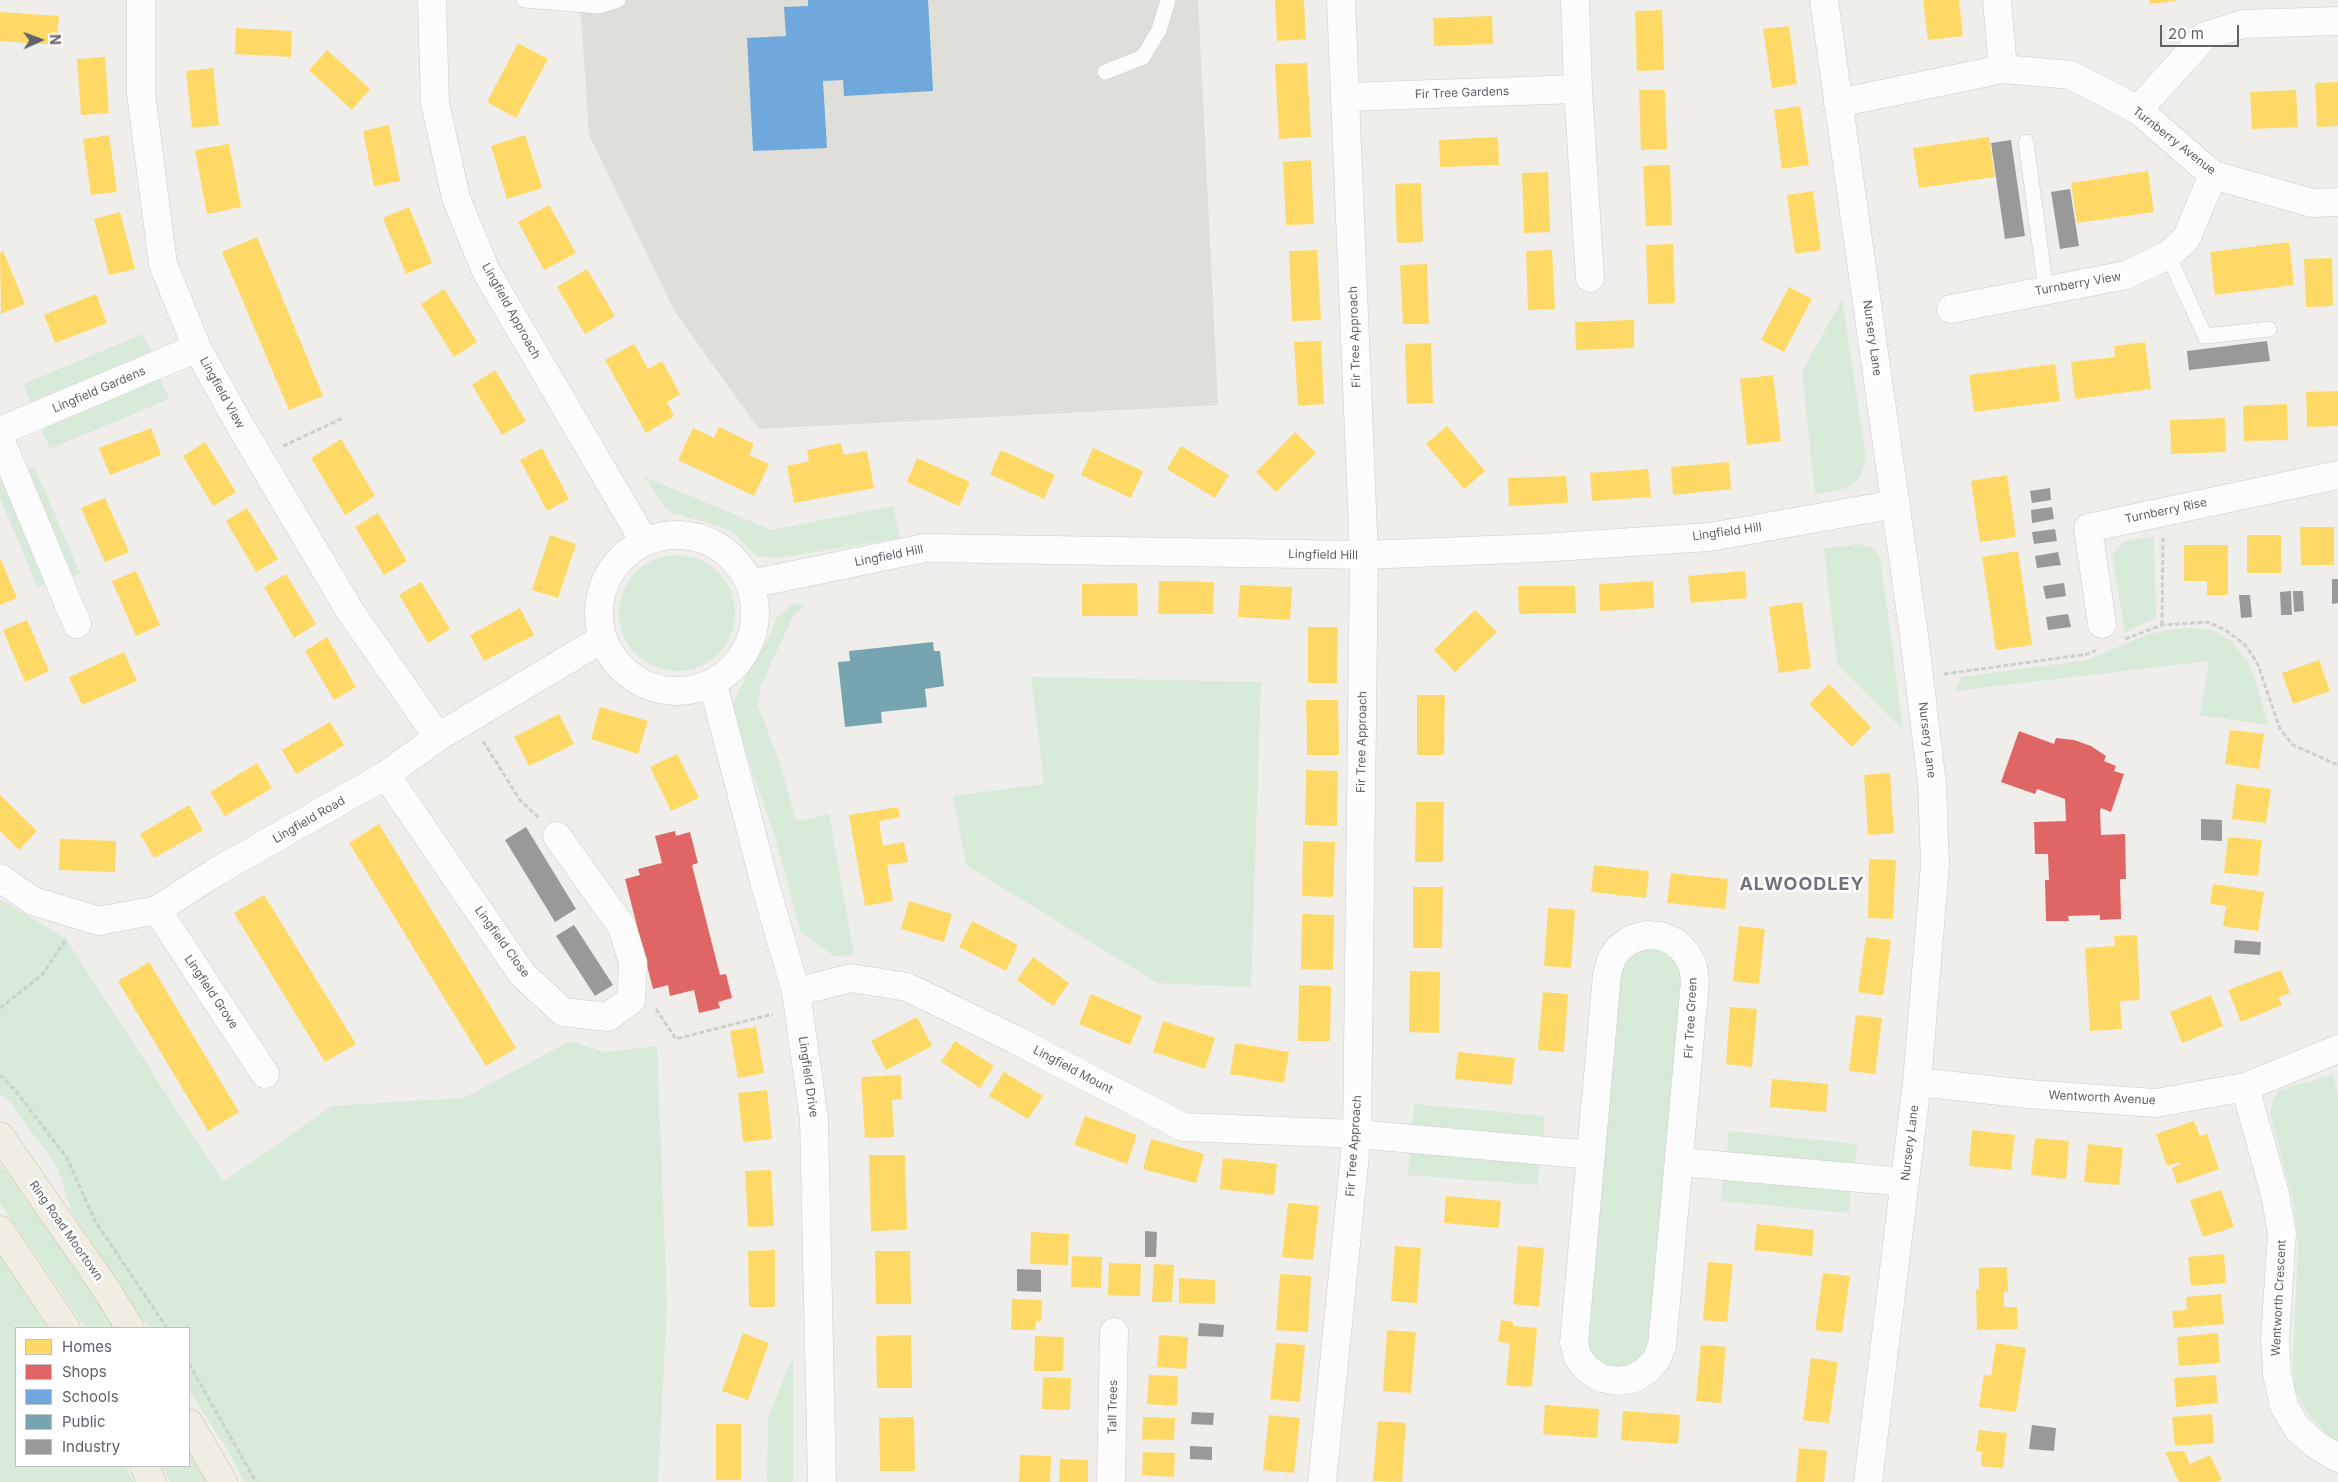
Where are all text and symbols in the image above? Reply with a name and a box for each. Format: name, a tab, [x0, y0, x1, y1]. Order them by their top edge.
north arrow	[15, 15, 65, 65]
scale bar	[2163, 15, 2242, 47]
text: 20 m	[2168, 24, 2204, 43]
text: N	[47, 34, 64, 45]
street label: Fir Tree Gardens	[1415, 84, 1509, 102]
street label: Turnberry Avenue	[2129, 104, 2219, 178]
street label: Lingfield Approach	[479, 261, 543, 361]
street label: Turnberry View	[2034, 269, 2122, 299]
street label: Fir Tree Approach	[1346, 286, 1364, 388]
street label: Nursery Lane	[1860, 299, 1884, 377]
street label: Lingfield View	[196, 355, 248, 431]
street label: Lingfield Gardens	[50, 364, 148, 416]
street label: Turnberry Rise	[2124, 495, 2208, 527]
street label: Lingfield Hill	[1691, 520, 1763, 544]
street label: Lingfield Hill	[853, 542, 925, 570]
street label: Lingfield Hill	[1288, 547, 1358, 563]
street label: Fir Tree Approach	[1354, 691, 1370, 793]
street label: Nursery Lane	[1915, 701, 1939, 779]
street label: Lingfield Road	[270, 793, 348, 847]
district label: ALWOODLEY	[1738, 874, 1866, 896]
street label: Lingfield Close	[471, 904, 533, 980]
street label: Lingfield Grove	[181, 952, 241, 1032]
street label: Fir Tree Green	[1682, 977, 1700, 1059]
street label: Lingfield Drive	[795, 1035, 821, 1119]
street label: Lingfield Mount	[1031, 1043, 1115, 1097]
street label: Wentworth Avenue	[2048, 1088, 2156, 1108]
street label: Fir Tree Approach	[1343, 1095, 1365, 1197]
street label: Nursery Lane	[1898, 1104, 1922, 1182]
street label: Ring Road Moortown	[26, 1178, 106, 1284]
street label: Wentworth Crescent	[2269, 1239, 2289, 1357]
legend	[15, 1327, 190, 1467]
text: Homes	[62, 1337, 112, 1356]
text: Shops	[62, 1362, 107, 1381]
street label: Tall Trees	[1105, 1380, 1121, 1434]
text: Schools	[62, 1387, 119, 1406]
text: Public	[62, 1412, 105, 1431]
text: Industry	[62, 1437, 120, 1456]

